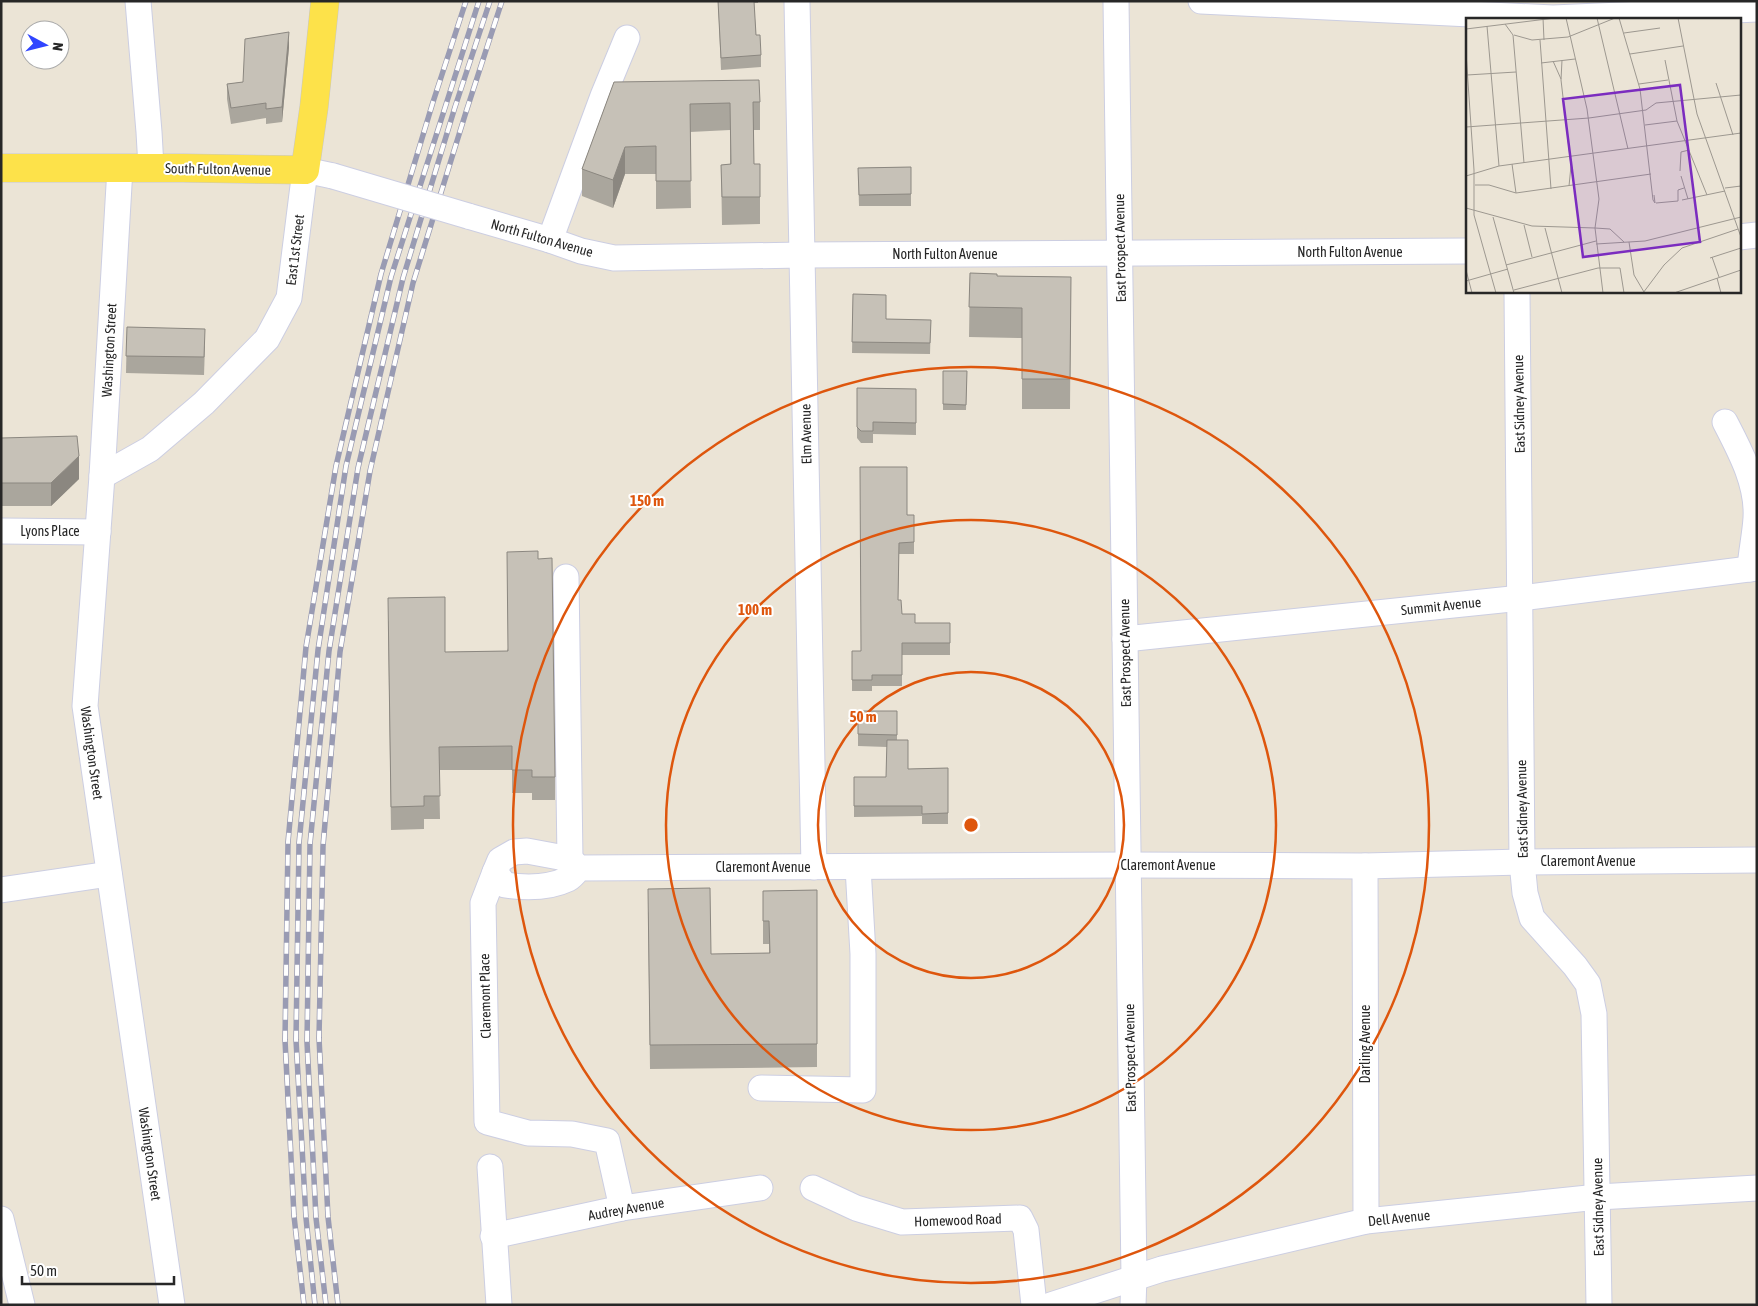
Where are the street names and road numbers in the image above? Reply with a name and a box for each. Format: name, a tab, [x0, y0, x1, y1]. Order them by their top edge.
street label: South Fulton Avenue	[165, 160, 271, 178]
street label: East Prospect Avenue	[1111, 194, 1129, 302]
street label: East 1st Street	[283, 214, 307, 286]
street label: North Fulton Avenue	[489, 216, 595, 260]
street label: North Fulton Avenue	[1297, 244, 1403, 260]
street label: North Fulton Avenue	[892, 246, 998, 262]
street label: Washington Street	[99, 303, 119, 397]
street label: East Sidney Avenue	[1510, 355, 1528, 453]
street label: Elm Avenue	[797, 404, 815, 464]
street label: Lyons Place	[20, 523, 80, 539]
street label: Summit Avenue	[1400, 594, 1482, 618]
street label: East Prospect Avenue	[1116, 599, 1134, 707]
street label: Washington Street	[78, 705, 106, 801]
street label: East Sidney Avenue	[1513, 760, 1531, 858]
street label: Claremont Avenue	[1540, 853, 1636, 869]
street label: Claremont Avenue	[1120, 857, 1216, 873]
street label: Claremont Avenue	[715, 859, 811, 875]
street label: Claremont Place	[476, 953, 494, 1039]
street label: East Prospect Avenue	[1121, 1004, 1139, 1112]
street label: Darling Avenue	[1357, 1005, 1373, 1083]
street label: Washington Street	[136, 1106, 164, 1202]
street label: East Sidney Avenue	[1589, 1158, 1607, 1256]
street label: Audrey Avenue	[587, 1194, 665, 1224]
street label: Dell Avenue	[1367, 1207, 1431, 1229]
street label: Homewood Road	[914, 1210, 1002, 1230]

